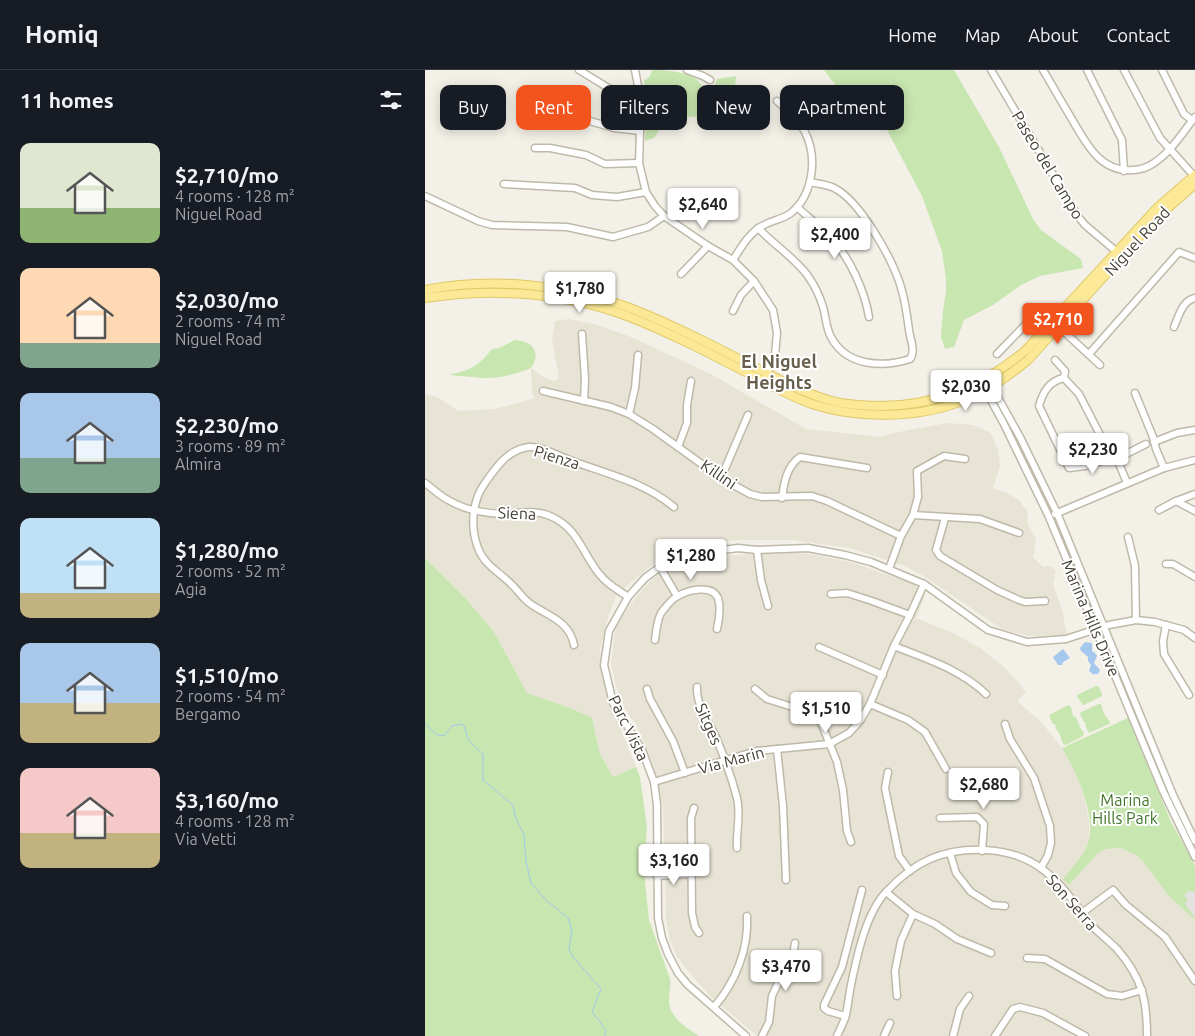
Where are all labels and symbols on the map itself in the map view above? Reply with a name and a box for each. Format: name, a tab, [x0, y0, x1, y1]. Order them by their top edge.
street label: Paseo del Campo	[1009, 108, 1087, 222]
pin: $2,640	[662, 188, 744, 230]
street label: Niguel Road	[1101, 203, 1173, 279]
pin: $2,400	[794, 218, 876, 260]
pin: $1,780	[539, 272, 621, 314]
pin: $2,710	[1017, 302, 1099, 345]
district label: El Niguel Heights	[741, 351, 817, 392]
pin: $2,030	[925, 370, 1007, 412]
pin: $2,230	[1052, 432, 1134, 475]
street label: Pienza	[532, 442, 582, 472]
street label: Killini	[698, 456, 740, 492]
street label: Siena	[497, 503, 537, 523]
pin: $1,280	[650, 538, 732, 581]
street label: Marina Hills Drive	[1058, 557, 1124, 679]
street label: Parc Vista	[605, 692, 653, 764]
pin: $1,510	[785, 692, 867, 734]
street label: Sitges	[692, 700, 726, 748]
street label: Via Marin	[696, 743, 766, 777]
pin: $2,680	[943, 768, 1025, 810]
park label: Marina Hills Park	[1092, 791, 1158, 827]
pin: $3,160	[633, 844, 715, 886]
street label: Son Serra	[1043, 870, 1101, 934]
pin: $3,470	[745, 950, 827, 992]

